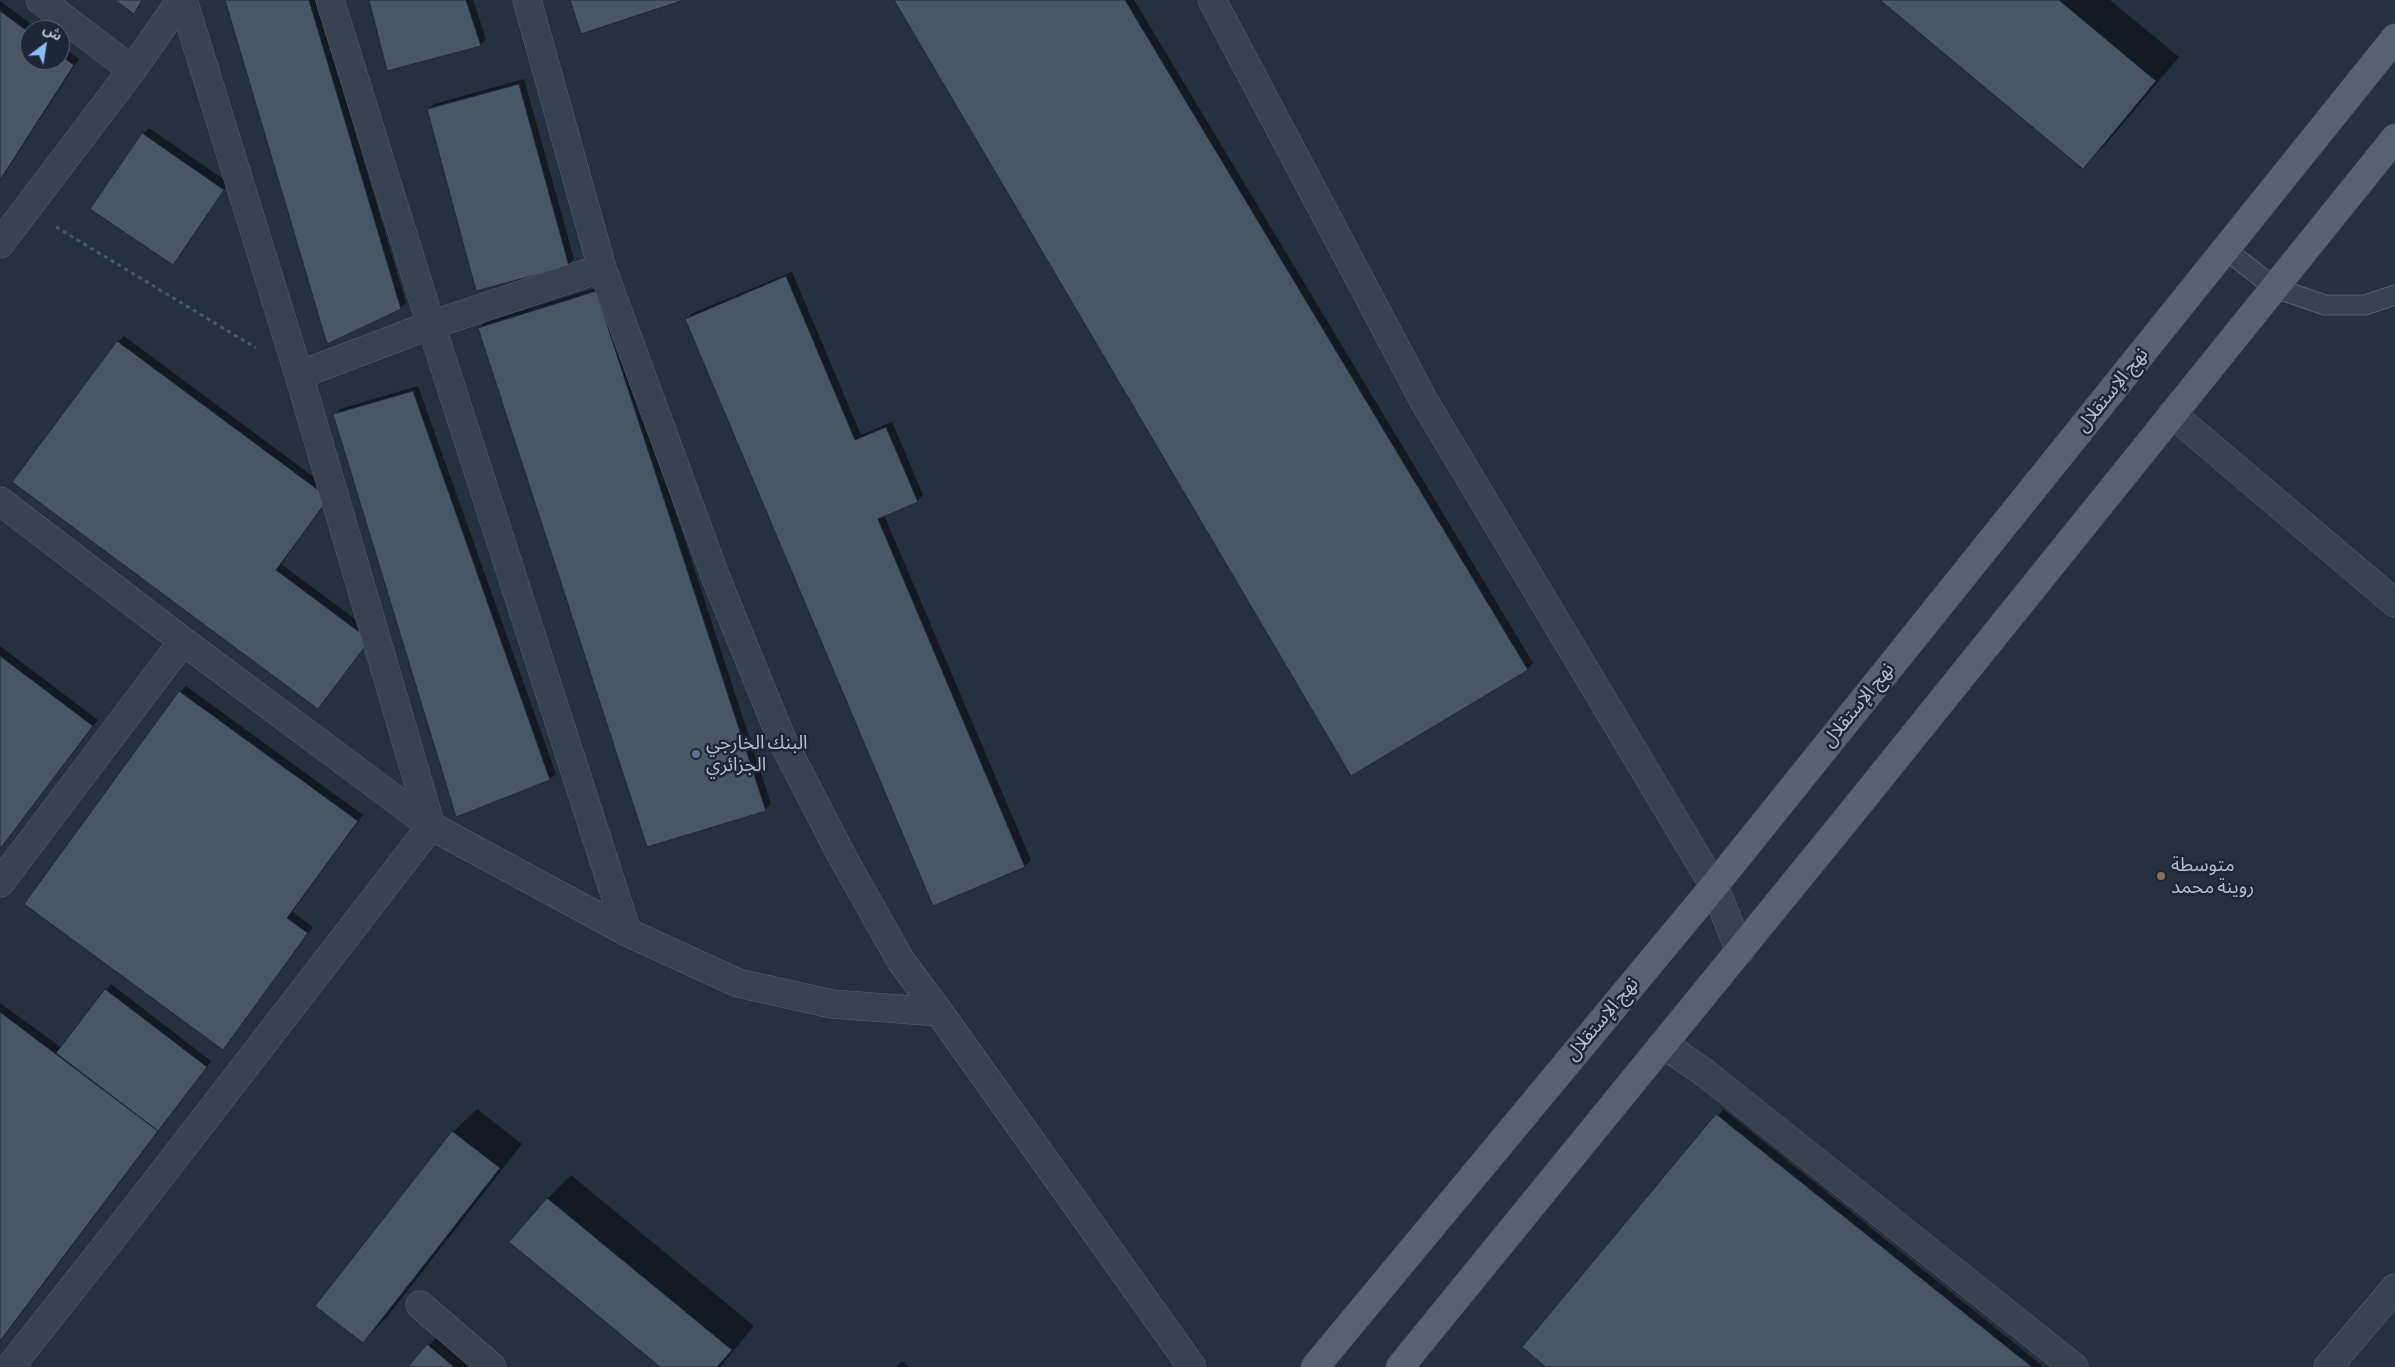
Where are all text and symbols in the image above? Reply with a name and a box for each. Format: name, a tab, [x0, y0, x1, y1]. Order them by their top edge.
north arrow	[20, 20, 70, 70]
text: ش	[40, 22, 64, 44]
street label: نهج الإستقلال	[2071, 343, 2153, 437]
street label: نهج الإستقلال	[1817, 658, 1899, 752]
place label: البنك الخارجي الجزائري	[706, 732, 808, 776]
marker: البنك الخارجي الجزائري	[690, 748, 702, 760]
place label: متوسطة روينة محمد	[2171, 854, 2254, 898]
marker: متوسطة روينة محمد	[2155, 870, 2167, 882]
street label: نهج الإستقلال	[1561, 973, 1643, 1065]

